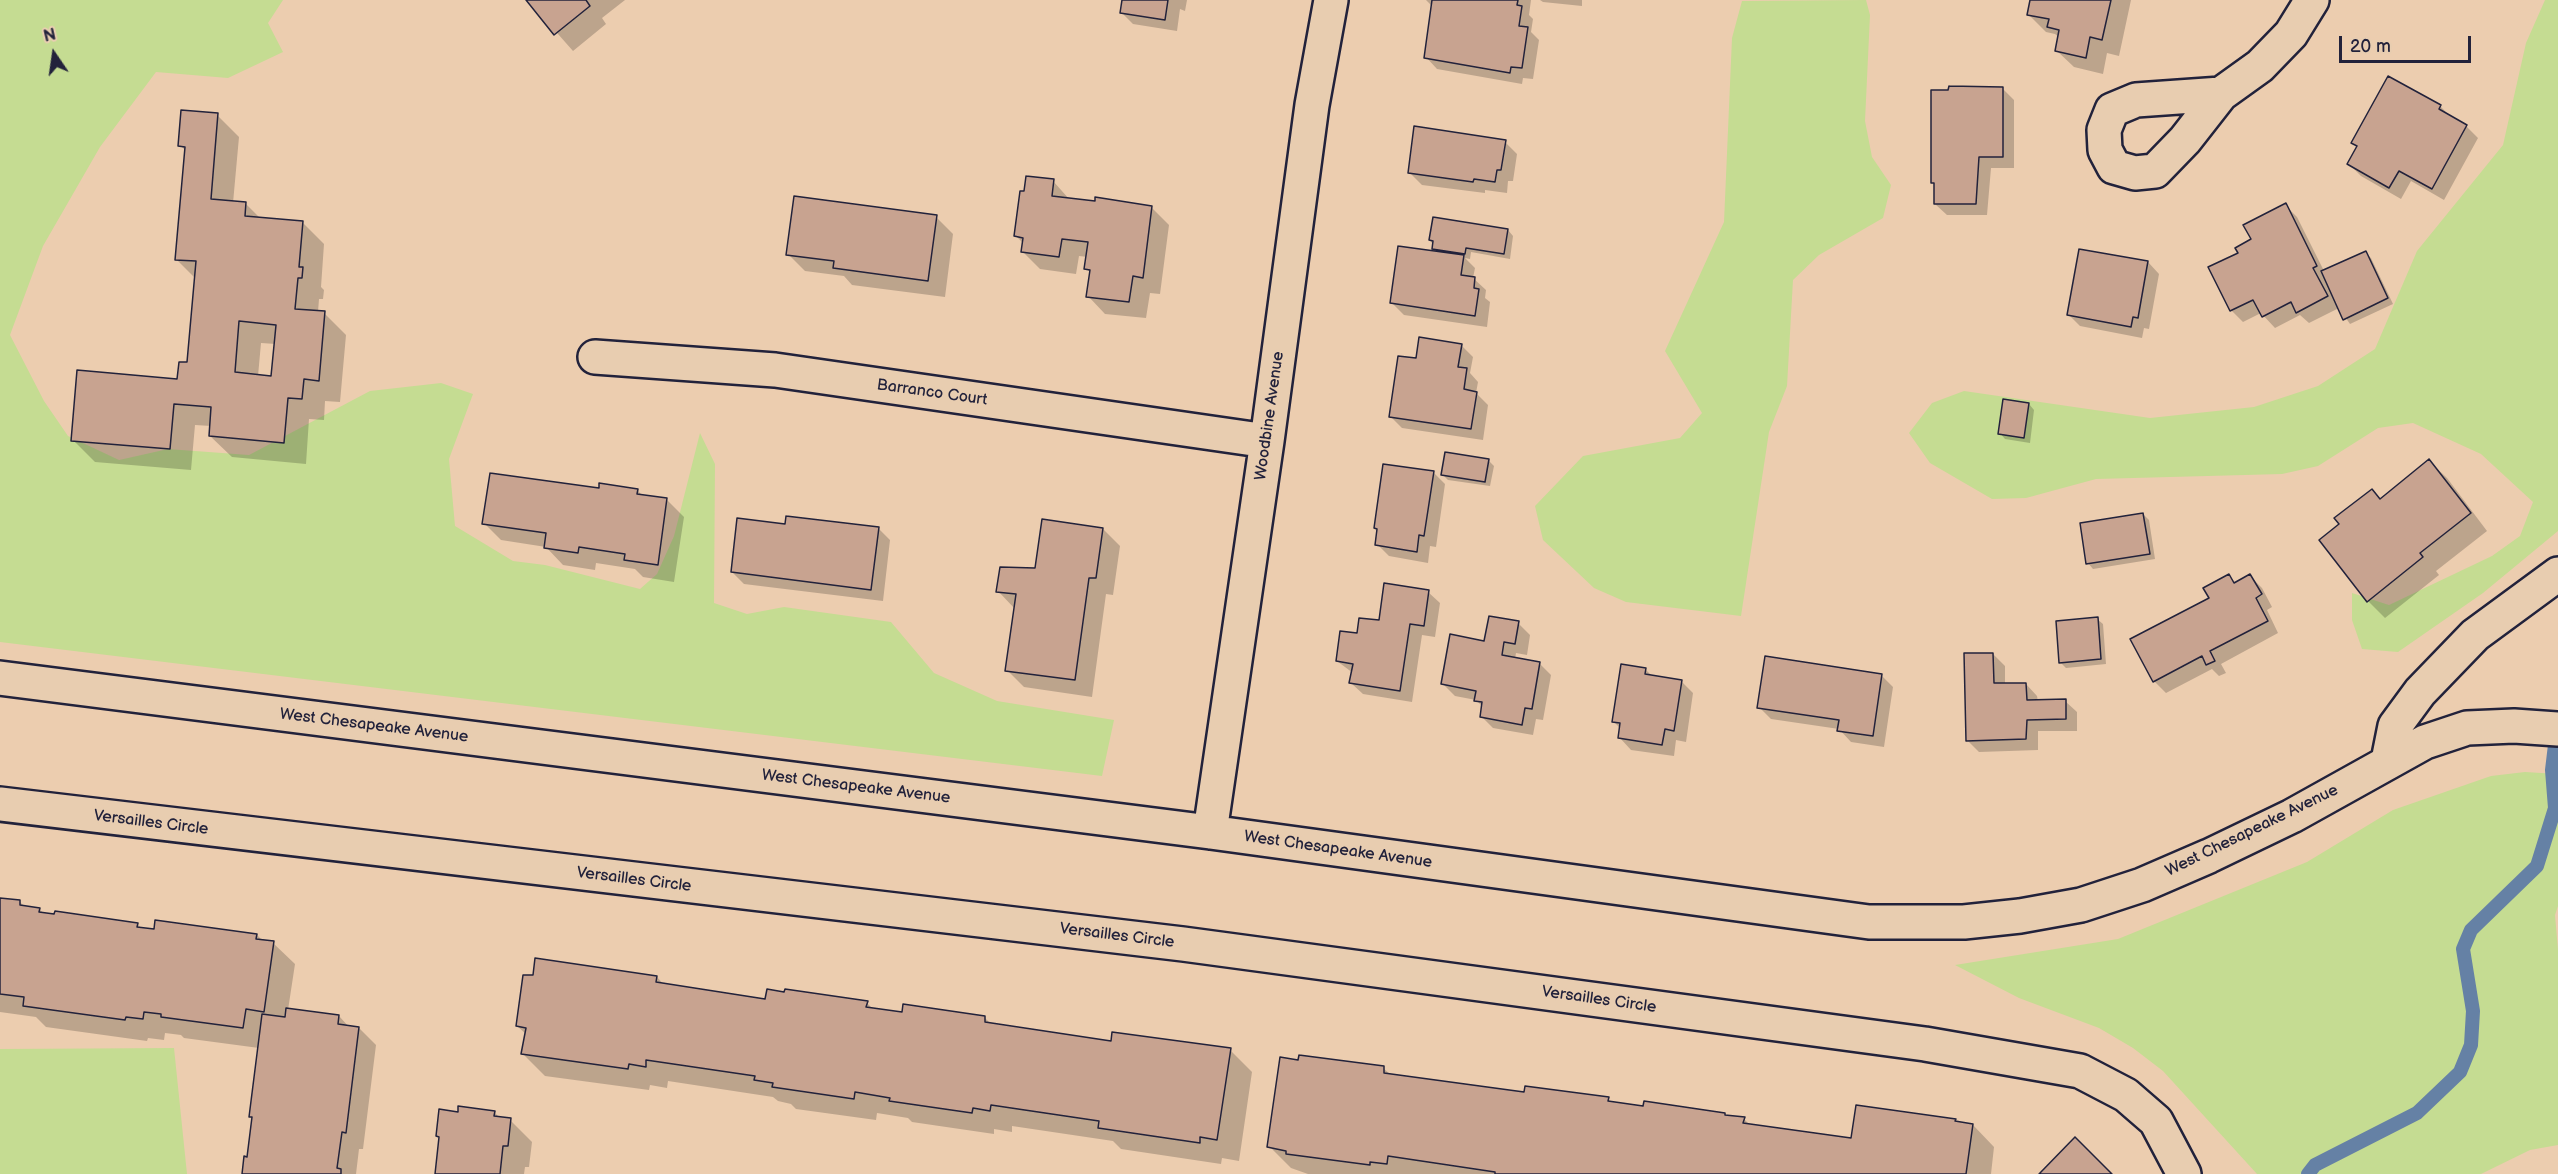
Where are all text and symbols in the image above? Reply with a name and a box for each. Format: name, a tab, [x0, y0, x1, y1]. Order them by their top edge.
north arrow	[24, 24, 84, 84]
scale bar	[2342, 24, 2474, 62]
text: N	[42, 25, 58, 47]
text: 20 m	[2350, 36, 2391, 57]
street label: Woodbine Avenue	[1251, 350, 1289, 482]
street label: Barranco Court	[876, 376, 988, 410]
street label: West Chesapeake Avenue	[279, 705, 469, 747]
street label: West Chesapeake Avenue	[761, 766, 951, 808]
street label: West Chesapeake Avenue	[2162, 781, 2342, 881]
street label: Versailles Circle	[93, 806, 209, 840]
street label: West Chesapeake Avenue	[1243, 827, 1433, 873]
street label: Versailles Circle	[576, 863, 692, 897]
street label: Versailles Circle	[1059, 919, 1175, 953]
street label: Versailles Circle	[1541, 982, 1657, 1018]

